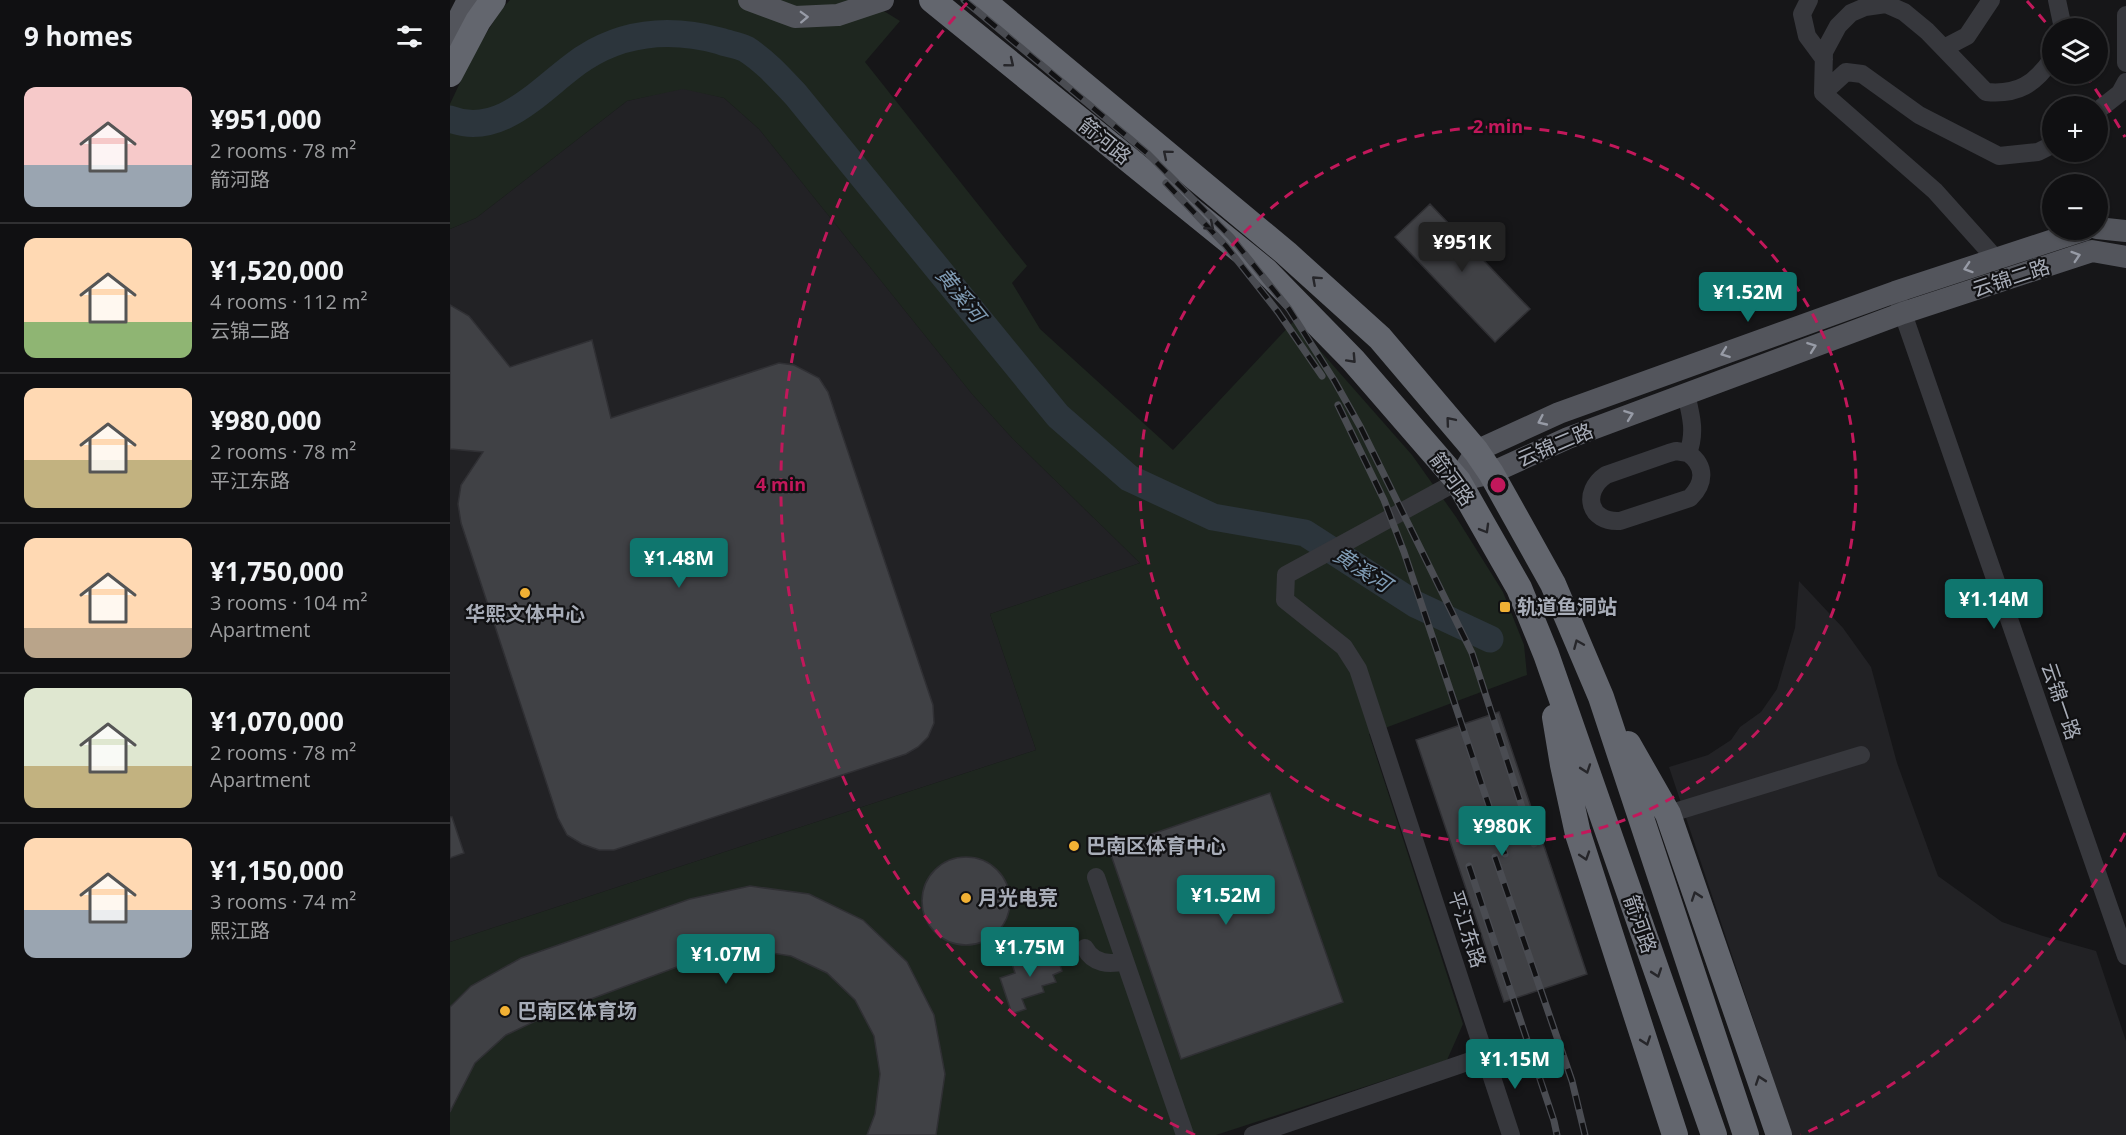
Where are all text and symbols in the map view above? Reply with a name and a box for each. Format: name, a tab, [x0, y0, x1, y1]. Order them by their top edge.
one-way arrow	[800, 10, 809, 23]
text: 9 homes	[24, 18, 133, 54]
map controls	[2042, 18, 2108, 240]
button: layers	[2042, 18, 2108, 84]
icon: filters	[393, 20, 426, 53]
one-way arrow	[1003, 56, 1014, 67]
button: +	[2042, 96, 2108, 162]
text: ¥951,000	[210, 101, 321, 137]
icon: home	[72, 111, 144, 183]
street label: 箭河路	[1074, 111, 1137, 170]
text: 2 min	[1473, 114, 1523, 138]
text: 2 rooms · 78 m²	[210, 137, 356, 164]
one-way arrow	[1163, 150, 1174, 161]
text: 箭河路	[210, 166, 270, 193]
button: −	[2042, 174, 2108, 240]
one-way arrow	[1203, 219, 1214, 230]
pin: ¥951K	[1420, 222, 1504, 273]
text: ¥951K	[1432, 228, 1492, 255]
one-way arrow	[2070, 251, 2081, 264]
text: ¥1,520,000	[210, 252, 344, 288]
street label: 云锦二路	[1969, 252, 2053, 303]
one-way arrow	[1963, 260, 1974, 273]
water label: 黄溪河	[930, 261, 994, 331]
icon: home	[72, 262, 144, 334]
pin: ¥1.52M	[1699, 272, 1797, 323]
one-way arrow	[1312, 276, 1323, 287]
text: ¥1.52M	[1713, 278, 1783, 305]
text: 4 rooms · 112 m²	[210, 288, 368, 315]
text: 云锦二路	[210, 317, 290, 344]
one-way arrow	[1806, 342, 1817, 354]
one-way arrow	[1720, 346, 1731, 359]
one-way arrow	[1345, 352, 1356, 363]
text: ¥980,000	[210, 402, 321, 438]
one-way arrow	[1623, 410, 1634, 422]
icon: home	[72, 412, 144, 484]
one-way arrow	[1538, 413, 1549, 425]
street label: 云锦二路	[1513, 416, 1597, 473]
one-way arrow	[1446, 417, 1457, 428]
text: 2 rooms · 78 m²	[210, 438, 356, 465]
street label: 箭河路	[1424, 447, 1481, 511]
text: 平江东路	[210, 467, 290, 494]
text: 4 min	[756, 472, 806, 496]
centre of rings	[1488, 475, 1508, 495]
one-way arrow	[1478, 523, 1489, 533]
pin: ¥1.48M	[630, 538, 728, 589]
water label: 黄溪河	[1329, 540, 1400, 600]
text: ¥1.48M	[644, 544, 714, 571]
text: ¥1,750,000	[210, 553, 344, 589]
icon: home	[72, 562, 144, 634]
pin: ¥1.14M	[1945, 579, 2043, 630]
text: ¥1.14M	[1959, 585, 2029, 612]
marker: 华熙文体中心	[518, 586, 532, 600]
text: 3 rooms · 104 m²	[210, 589, 368, 616]
place label: 轨道鱼洞站	[1517, 593, 1617, 620]
place label: 华熙文体中心	[465, 600, 585, 627]
marker: 轨道鱼洞站	[1498, 600, 1512, 614]
text: Apartment	[210, 616, 310, 643]
one-way arrow	[1573, 639, 1585, 650]
street label: 云锦一路	[2036, 659, 2087, 743]
text: ¥1,070,000	[210, 703, 344, 739]
icon: home	[72, 712, 144, 784]
text: 2 rooms · 78 m²	[210, 739, 356, 766]
one-way arrow	[1578, 763, 1591, 774]
text: Apartment	[210, 766, 310, 793]
pin: ¥980K	[1460, 806, 1544, 857]
text: ¥980K	[1472, 812, 1532, 839]
place label: 巴南区体育中心	[1086, 832, 1226, 859]
marker: 巴南区体育中心	[1067, 839, 1081, 853]
one-way arrow	[1578, 850, 1590, 861]
text: ¥1,150,000	[210, 852, 344, 888]
icon: home	[72, 862, 144, 934]
pin: ¥1.52M	[1177, 875, 1275, 926]
text: ¥1.52M	[1191, 881, 1261, 908]
place label: 月光电竞	[978, 884, 1058, 911]
street label: 平江东路	[1442, 887, 1493, 971]
text: 3 rooms · 74 m²	[210, 888, 356, 915]
marker: 月光电竞	[959, 891, 973, 905]
street label: 箭河路	[1618, 891, 1663, 957]
one-way arrow	[1691, 891, 1704, 901]
text: 熙江路	[210, 917, 270, 944]
pin: ¥1.75M	[981, 927, 1079, 978]
text: ¥1.75M	[995, 933, 1065, 960]
pin: ¥1.07M	[677, 934, 775, 985]
text: ¥1.07M	[691, 940, 761, 967]
one-way arrow	[1650, 967, 1663, 978]
place label: 巴南区体育场	[517, 997, 637, 1024]
marker: 巴南区体育场	[498, 1004, 512, 1018]
one-way arrow	[1638, 1035, 1651, 1046]
pin: ¥1.15M	[1466, 1039, 1564, 1090]
text: ¥1.15M	[1480, 1045, 1550, 1072]
one-way arrow	[1755, 1075, 1768, 1086]

